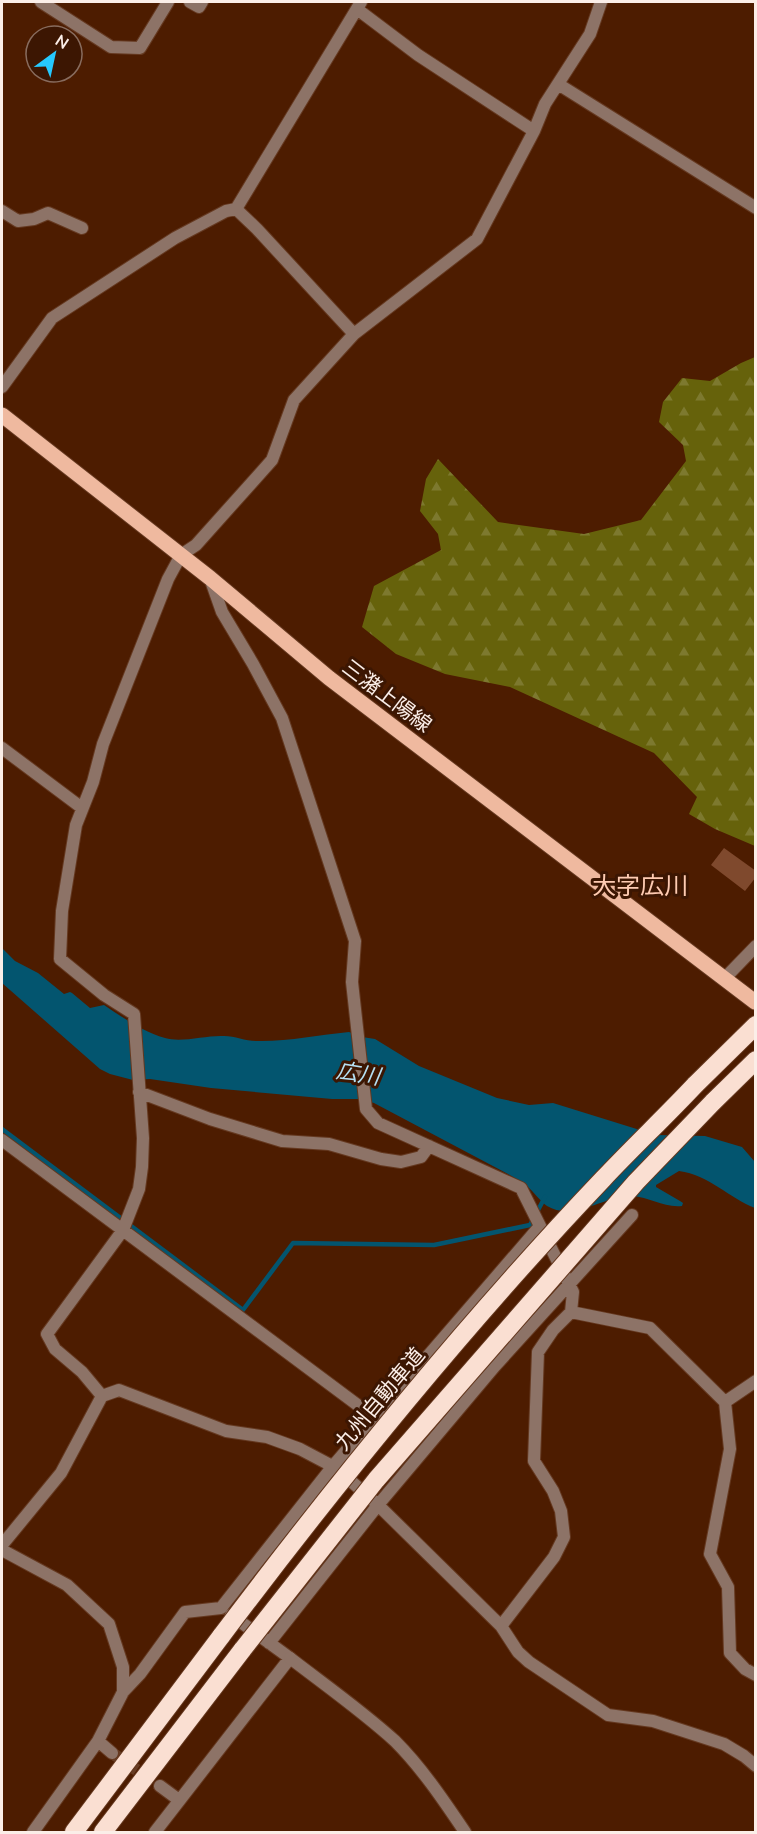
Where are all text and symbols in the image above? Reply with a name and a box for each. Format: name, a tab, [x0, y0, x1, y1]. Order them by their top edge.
north arrow	[24, 24, 84, 84]
text: N	[51, 30, 73, 55]
street label: 三潴上陽線	[337, 653, 437, 739]
district label: 大字広川	[592, 870, 688, 902]
water label: 広川	[334, 1056, 384, 1093]
street label: 九州自動車道	[329, 1342, 431, 1456]

